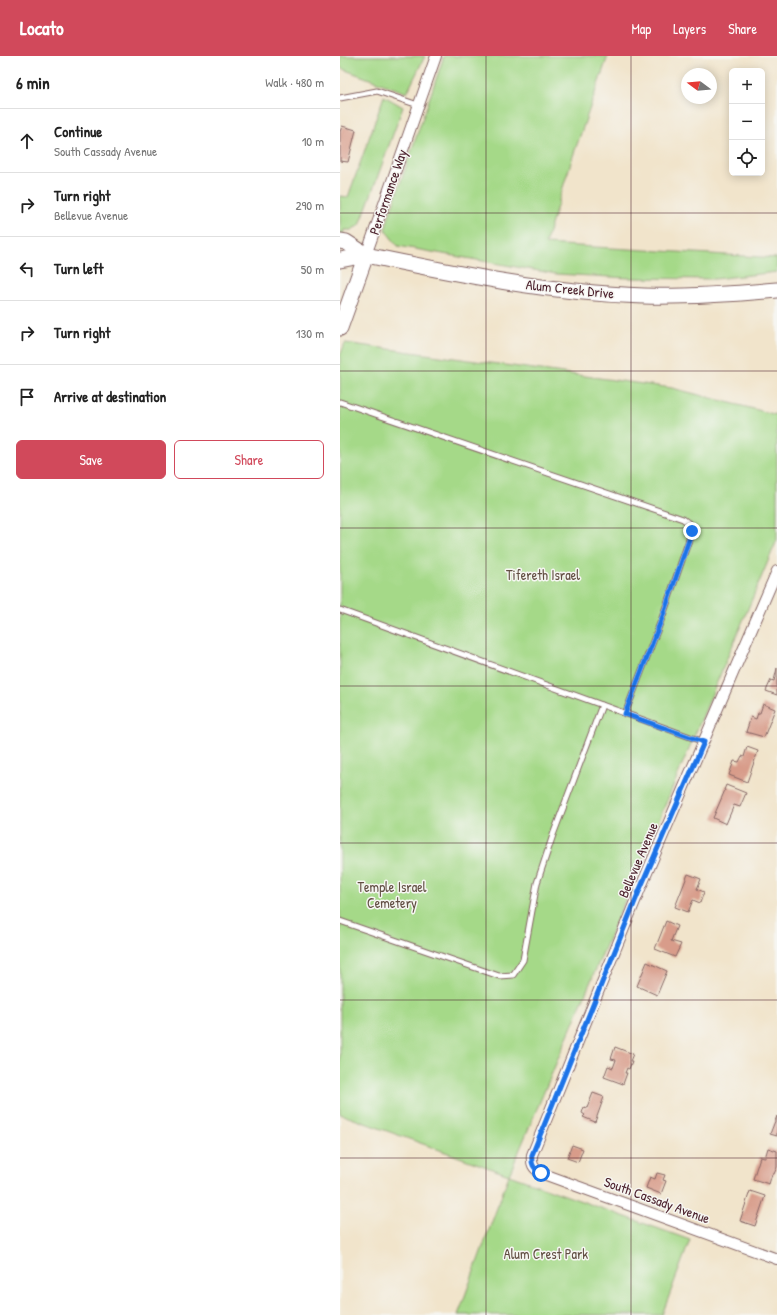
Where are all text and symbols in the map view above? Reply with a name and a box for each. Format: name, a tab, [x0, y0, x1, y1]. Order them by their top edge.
text: Locato	[20, 15, 64, 41]
text: Map	[631, 19, 651, 38]
text: Layers	[673, 19, 706, 38]
text: Share	[728, 19, 757, 38]
north arrow	[681, 68, 717, 104]
map controls	[729, 68, 765, 176]
button: +	[729, 68, 765, 104]
text: 6 min	[16, 71, 50, 94]
text: Walk · 480 m	[265, 73, 324, 91]
button: −	[729, 104, 765, 140]
text: Continue	[54, 121, 102, 142]
icon: ahead	[16, 130, 38, 152]
text: 10 m	[302, 132, 324, 150]
button: locate	[729, 140, 765, 176]
text: South Cassady Avenue	[54, 142, 157, 160]
street label: Performance Way	[364, 146, 412, 238]
text: Turn right	[54, 185, 110, 206]
icon: right	[16, 194, 38, 216]
text: 290 m	[295, 196, 324, 214]
text: Bellevue Avenue	[54, 206, 128, 224]
icon: left	[16, 258, 38, 280]
text: Turn left	[54, 258, 104, 279]
text: 50 m	[301, 260, 324, 278]
street label: Alum Creek Drive	[525, 274, 615, 303]
icon: right	[16, 322, 38, 344]
text: Turn right	[54, 322, 110, 343]
text: 130 m	[296, 324, 324, 342]
icon: arrive	[16, 386, 38, 408]
text: Arrive at destination	[54, 386, 166, 407]
button: Save	[16, 440, 166, 479]
button: Share	[174, 440, 324, 479]
route end	[683, 522, 701, 540]
park label: Tifereth Israel	[506, 565, 580, 584]
street label: Bellevue Avenue	[613, 819, 662, 900]
park label: Temple Israel Cemetery	[357, 877, 427, 913]
route start	[532, 1164, 550, 1182]
street label: South Cassady Avenue	[601, 1172, 713, 1229]
park label: Alum Crest Park	[504, 1244, 588, 1263]

